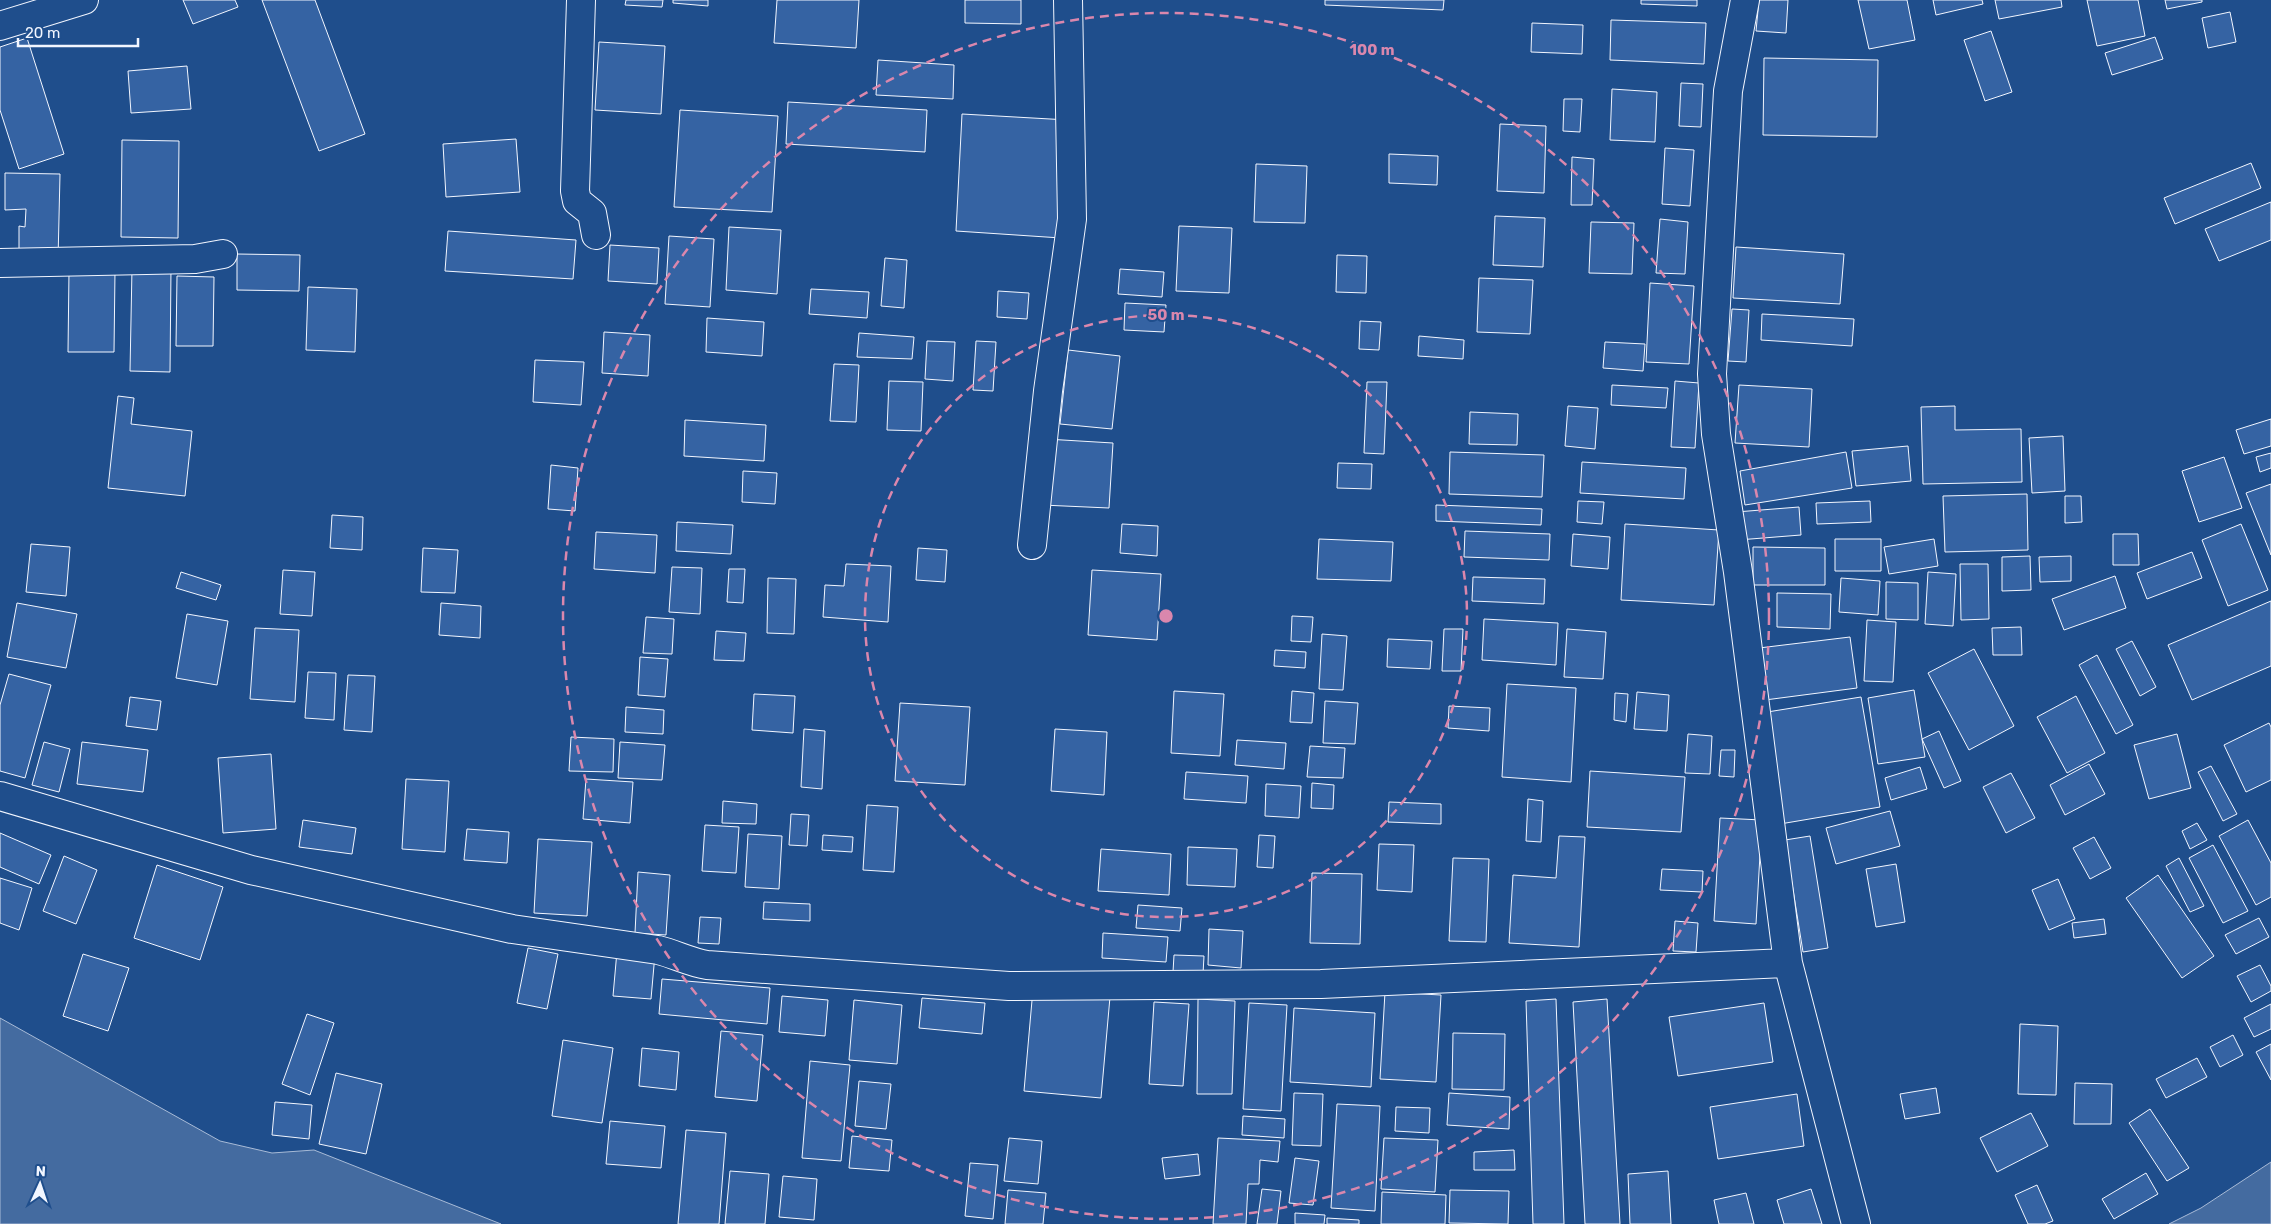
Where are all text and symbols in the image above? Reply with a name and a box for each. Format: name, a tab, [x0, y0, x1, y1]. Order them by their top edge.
scale bar	[18, 15, 138, 47]
text: 20 m	[25, 24, 60, 42]
text: 100 m	[1350, 41, 1394, 59]
text: 50 m	[1148, 306, 1184, 324]
centre of rings	[1157, 607, 1175, 625]
north arrow	[15, 1159, 65, 1209]
text: N	[35, 1163, 46, 1180]

